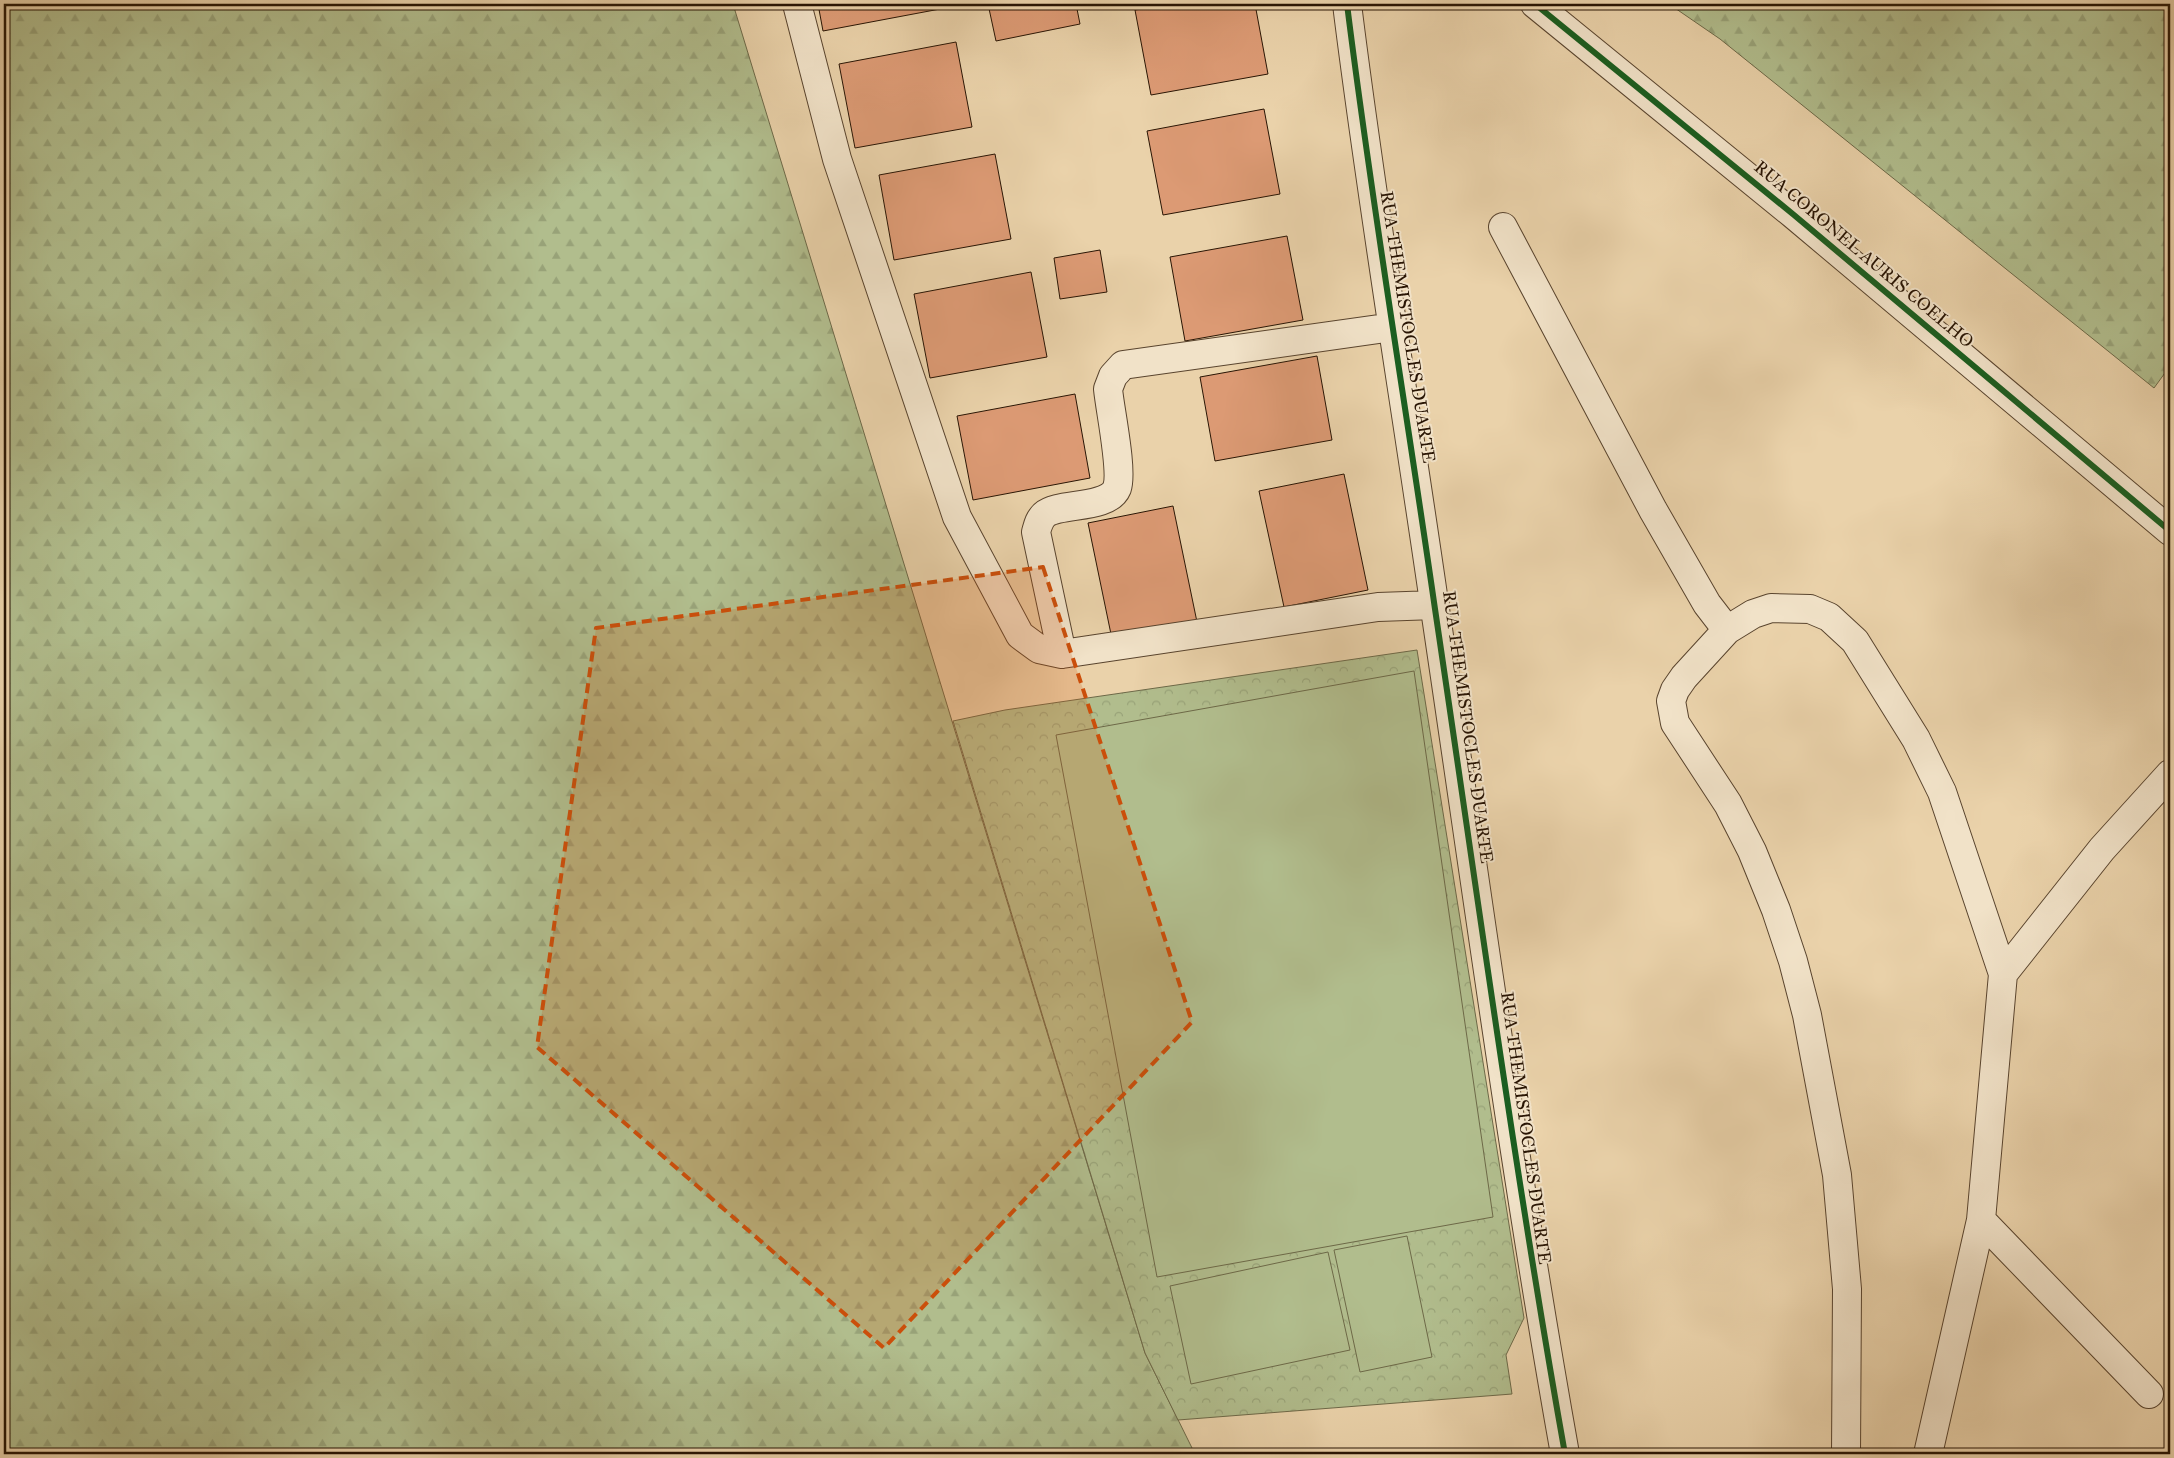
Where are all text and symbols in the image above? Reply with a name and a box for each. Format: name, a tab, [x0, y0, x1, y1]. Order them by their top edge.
street label: RUA CORONEL AURIS COELHO	[1750, 156, 1978, 352]
street label: RUA THEMISTOCLES DUARTE	[1376, 189, 1440, 465]
street label: RUA THEMISTOCLES DUARTE	[1438, 589, 1498, 865]
street label: RUA THEMISTOCLES DUARTE	[1496, 990, 1556, 1266]

